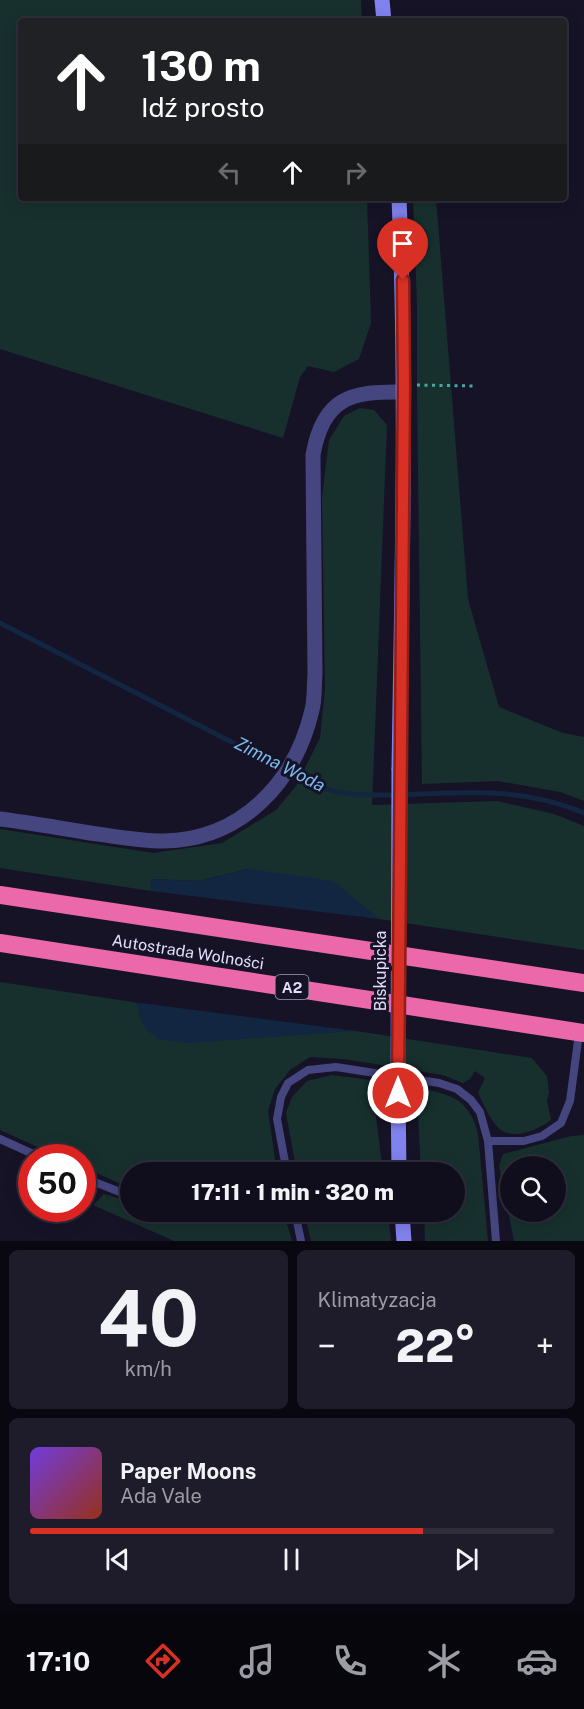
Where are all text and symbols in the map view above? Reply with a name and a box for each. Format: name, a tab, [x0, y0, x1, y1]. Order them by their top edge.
text: 130 m	[141, 41, 261, 90]
icon: ahead	[42, 42, 120, 120]
text: Idź prosto	[141, 91, 264, 123]
icon: left	[213, 156, 246, 189]
icon: ahead	[276, 156, 309, 189]
icon: right	[339, 156, 372, 189]
pin	[377, 218, 428, 280]
icon: arrive	[386, 227, 419, 260]
water label: Zimna Woda	[231, 732, 329, 796]
street label: Autostrada Wolności	[111, 931, 265, 973]
street label: Biskupicka	[371, 931, 390, 1011]
road number: A2	[276, 975, 308, 999]
position arrow	[366, 1061, 430, 1125]
speed limit sign: 50	[18, 1144, 96, 1222]
map controls	[500, 1156, 566, 1222]
button: search	[500, 1156, 566, 1222]
text: 17:11 · 1 min · 320 m	[191, 1179, 394, 1205]
text: 40	[98, 1272, 199, 1364]
text: Klimatyzacja	[318, 1288, 437, 1312]
text: 22°	[396, 1319, 476, 1372]
text: −	[318, 1327, 336, 1365]
text: +	[536, 1327, 554, 1365]
text: km/h	[125, 1357, 172, 1381]
text: Paper Moons	[120, 1458, 256, 1484]
text: Ada Vale	[120, 1484, 202, 1508]
icon: previous	[101, 1543, 134, 1576]
icon: pause	[275, 1543, 308, 1576]
icon: next	[450, 1543, 483, 1576]
icon: directions	[142, 1640, 184, 1682]
icon: music	[236, 1640, 278, 1682]
icon: phone	[329, 1640, 371, 1682]
icon: climate	[423, 1640, 465, 1682]
icon: car	[516, 1640, 558, 1682]
text: 17:10	[26, 1645, 90, 1677]

